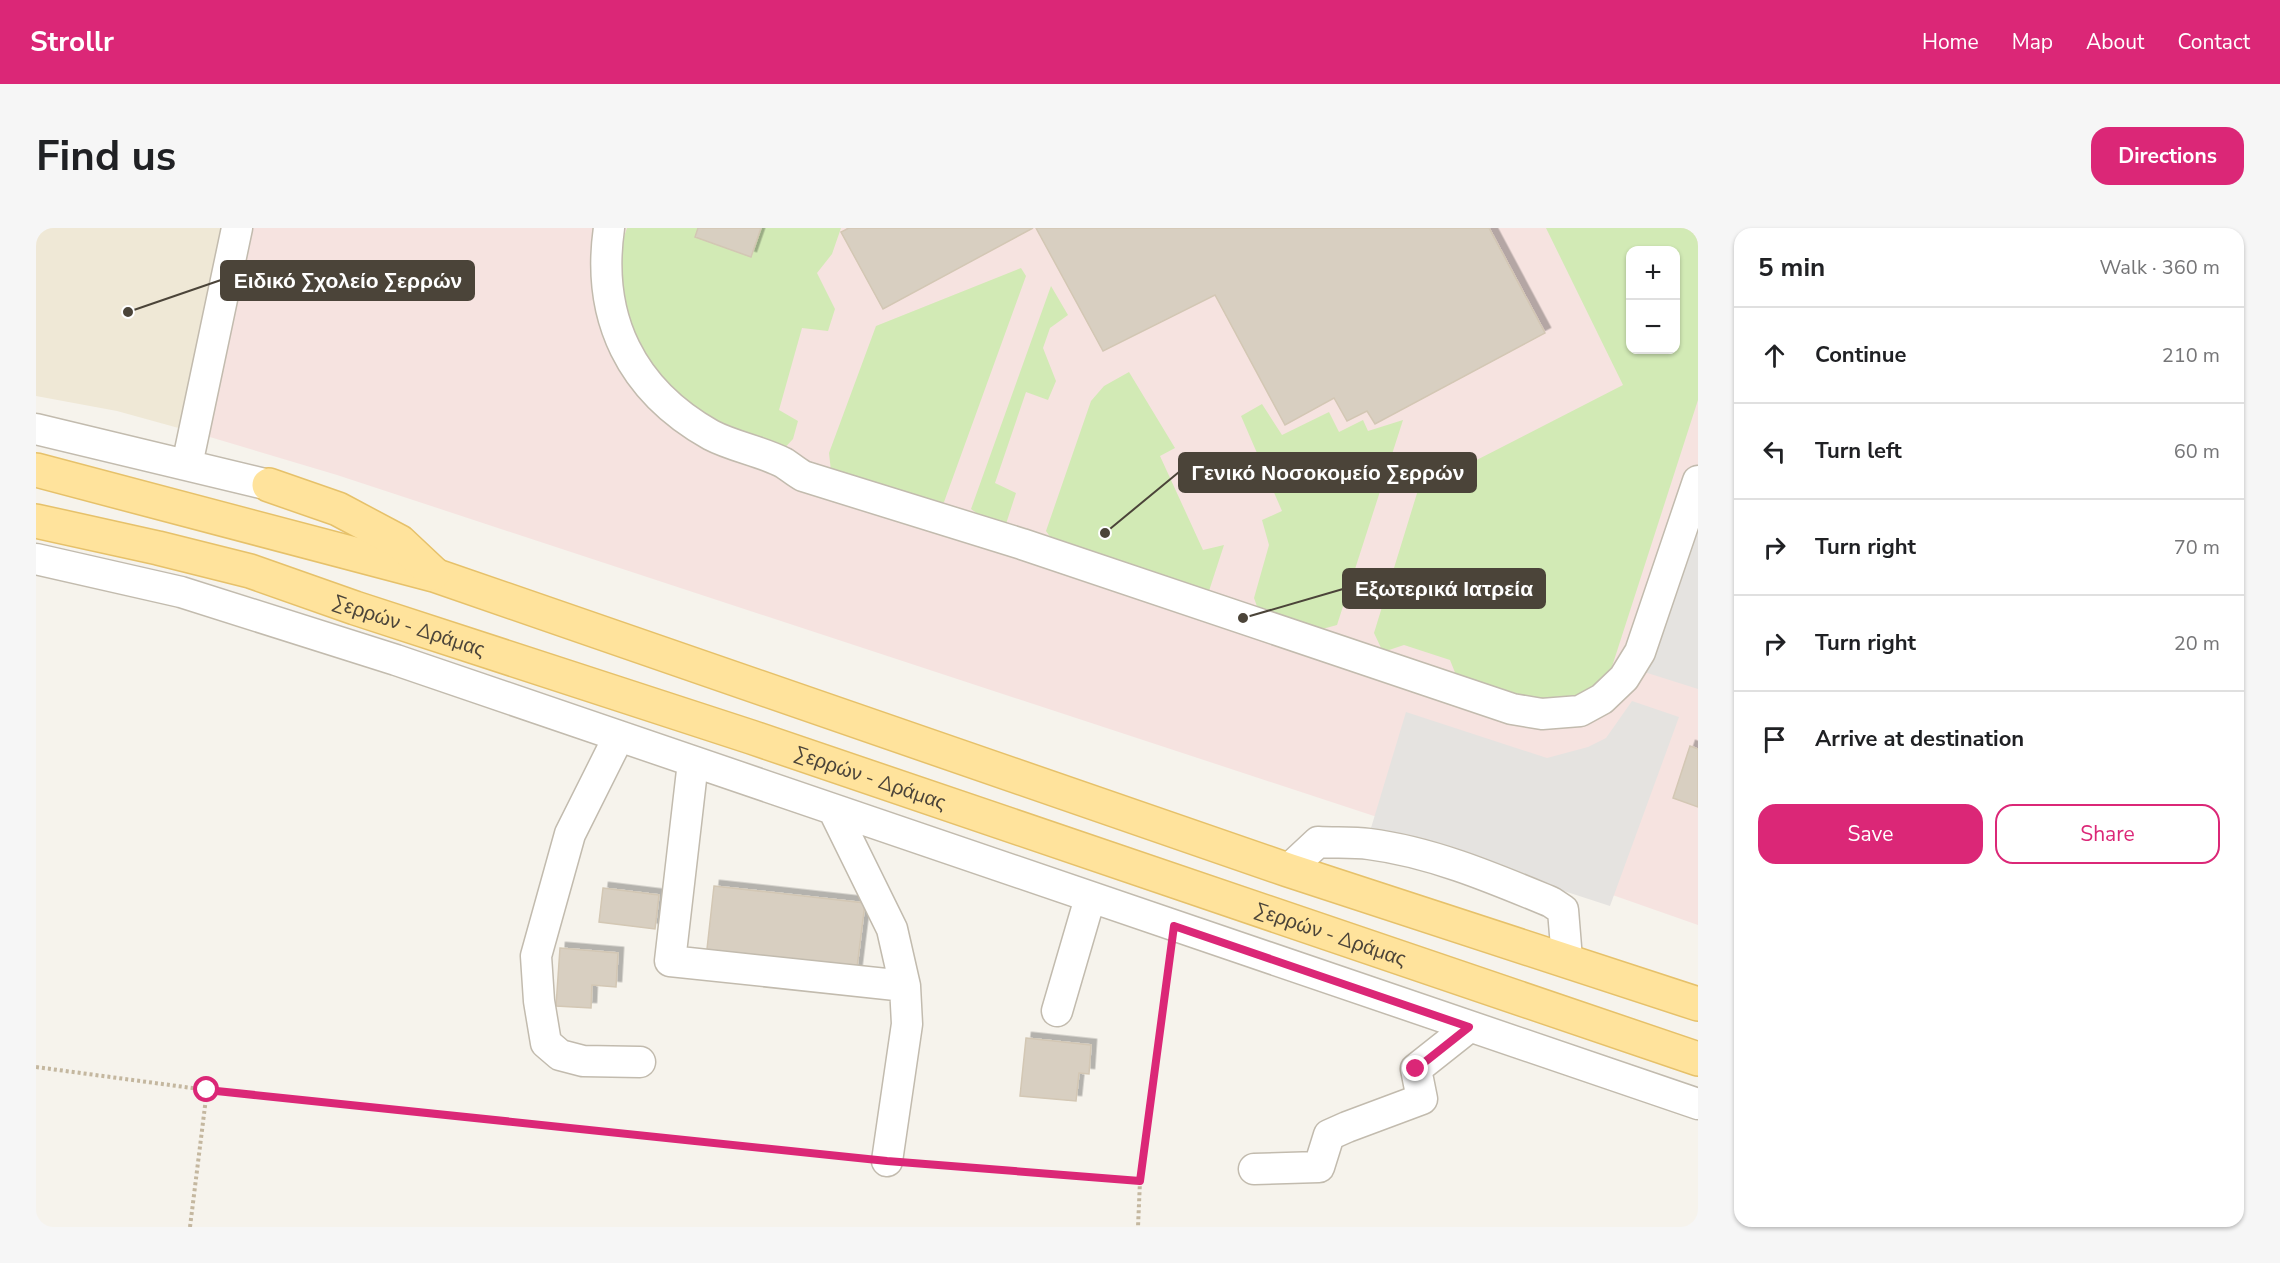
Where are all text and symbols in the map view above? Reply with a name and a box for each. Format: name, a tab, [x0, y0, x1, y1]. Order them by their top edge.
text: Strollr	[30, 23, 114, 61]
text: Home	[1922, 28, 1979, 56]
text: Map	[2012, 28, 2053, 56]
text: About	[2086, 28, 2144, 56]
text: Contact	[2177, 28, 2250, 56]
button: Directions	[2091, 127, 2244, 185]
text: Find us	[36, 128, 176, 185]
map controls	[1626, 246, 1680, 354]
button: +	[1626, 246, 1680, 300]
text: 5 min	[1758, 250, 1825, 285]
text: Walk · 360 m	[2100, 254, 2220, 281]
callout: Ειδικό Σχολείο Σερρών	[221, 261, 474, 300]
text: Ειδικό Σχολείο Σερρών	[234, 267, 462, 295]
button: −	[1626, 300, 1680, 354]
icon: ahead	[1758, 339, 1791, 372]
text: Continue	[1815, 340, 1906, 370]
text: 210 m	[2162, 342, 2220, 369]
icon: left	[1758, 435, 1791, 468]
text: Turn left	[1815, 436, 1902, 466]
text: 60 m	[2174, 438, 2220, 465]
callout: Γενικό Νοσοκομείο Σερρών	[1179, 453, 1476, 492]
text: Γενικό Νοσοκομείο Σερρών	[1191, 459, 1465, 487]
icon: right	[1758, 531, 1791, 564]
text: Turn right	[1815, 532, 1916, 562]
text: 70 m	[2174, 534, 2220, 561]
callout: Εξωτερικά Ιατρεία	[1343, 569, 1545, 608]
text: Εξωτερικά Ιατρεία	[1355, 575, 1533, 603]
street label: Σερρών - Δράμας	[330, 588, 489, 663]
icon: right	[1758, 627, 1791, 660]
text: Turn right	[1815, 628, 1916, 658]
text: 20 m	[2174, 630, 2220, 657]
icon: arrive	[1758, 723, 1791, 756]
text: Arrive at destination	[1815, 724, 2024, 754]
street label: Σερρών - Δράμας	[792, 739, 950, 816]
button: Save	[1758, 804, 1983, 864]
button: Share	[1995, 804, 2220, 864]
street label: Σερρών - Δράμας	[1252, 896, 1410, 972]
route end	[1402, 1055, 1428, 1081]
route start	[193, 1076, 219, 1102]

